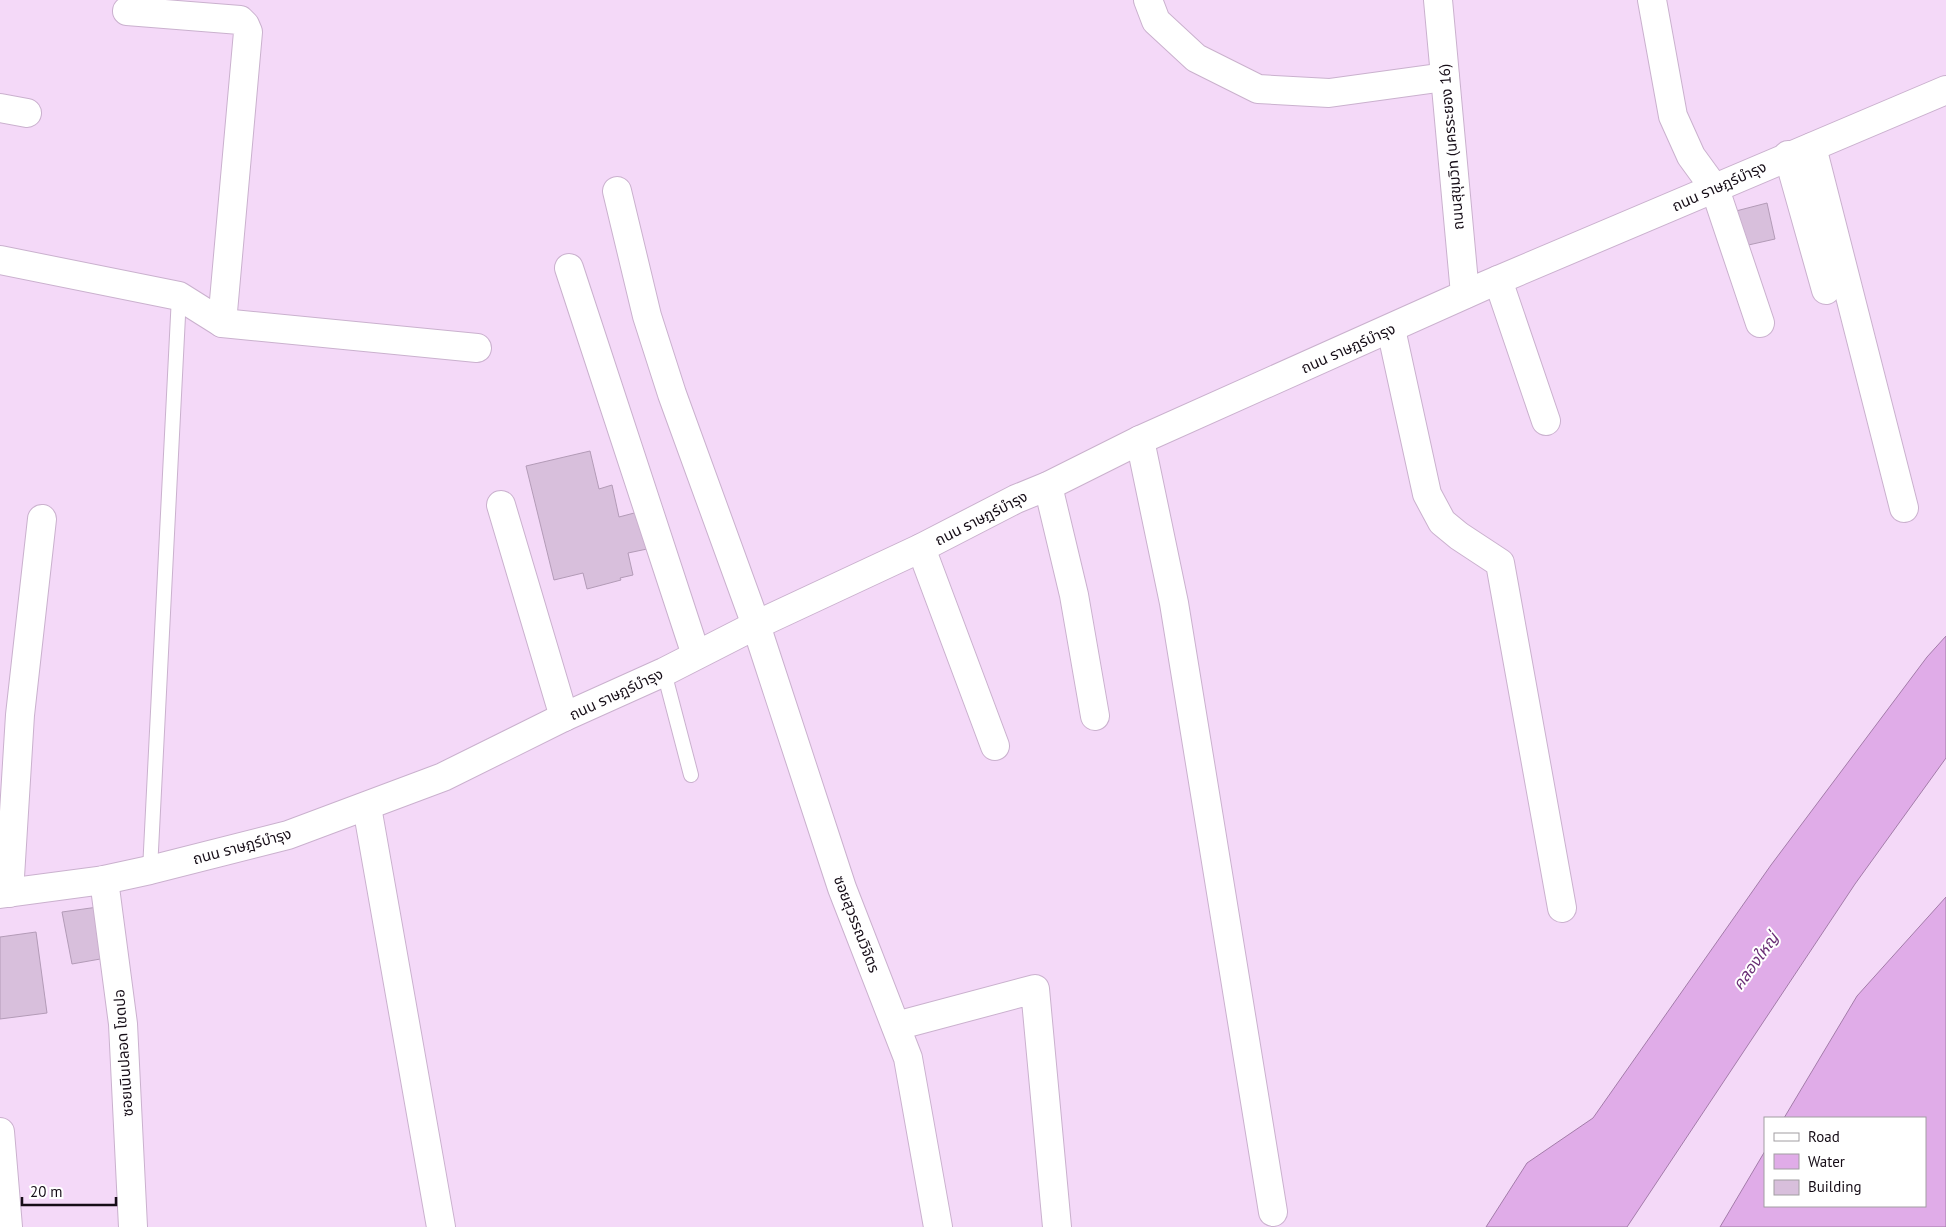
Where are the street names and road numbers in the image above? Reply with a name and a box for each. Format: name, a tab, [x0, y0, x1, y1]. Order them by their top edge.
street label: ถนนสุขุมวิท (นครระยอง 16)	[1434, 63, 1468, 231]
street label: ถนน ราษฎร์บำรุง	[1669, 157, 1769, 215]
street label: ถนน ราษฎร์บำรุง	[1298, 319, 1398, 377]
street label: ถนน ราษฎร์บำรุง	[932, 487, 1030, 549]
street label: ถนน ราษฎร์บำรุง	[566, 664, 666, 724]
street label: ถนน ราษฎร์บำรุง	[191, 824, 293, 868]
street label: ซอยสุวรรณวิจิตร	[830, 873, 884, 975]
street label: ซอยเนินปลอด โขดปอ	[109, 989, 137, 1117]

